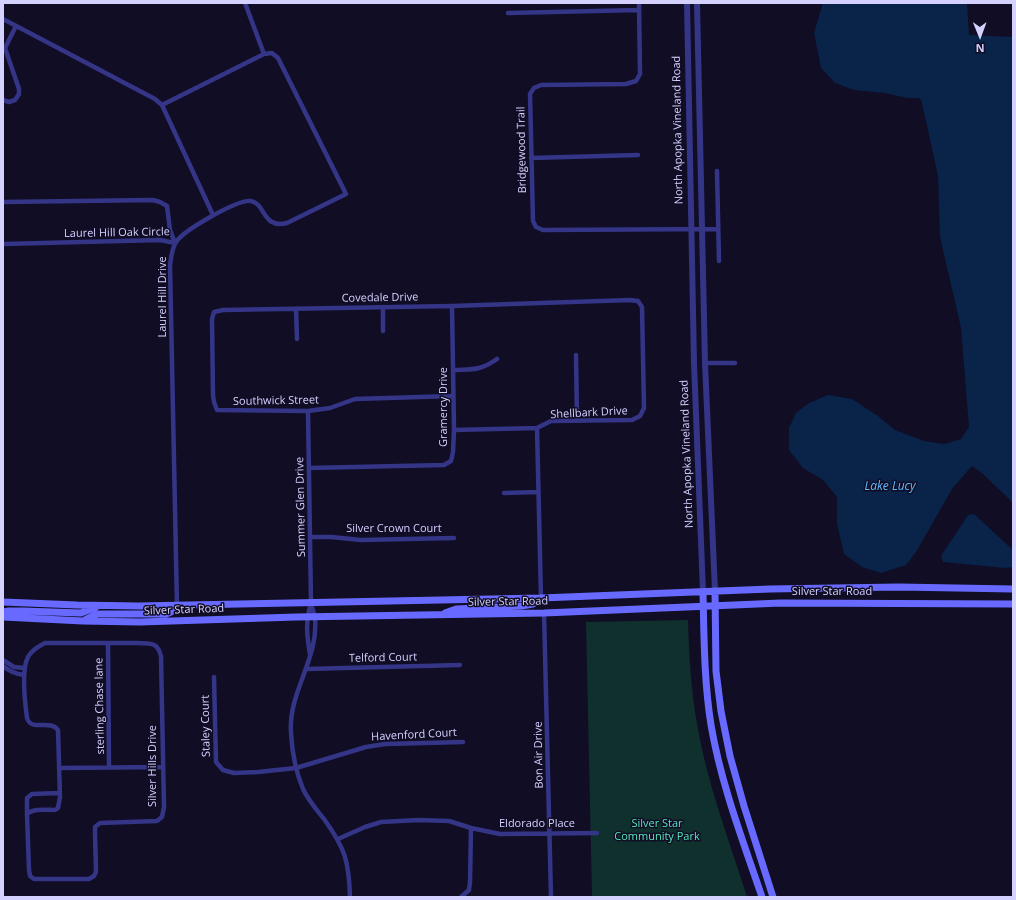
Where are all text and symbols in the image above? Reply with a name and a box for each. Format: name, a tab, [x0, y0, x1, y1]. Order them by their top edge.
north arrow	[960, 16, 1000, 56]
text: N	[976, 41, 985, 56]
street label: North Apopka Vineland Road	[670, 56, 686, 204]
street label: Bridgewood Trail	[515, 106, 529, 194]
street label: Laurel Hill Oak Circle	[64, 225, 170, 241]
street label: Laurel Hill Drive	[156, 256, 170, 338]
street label: Covedale Drive	[341, 291, 419, 305]
street label: Gramercy Drive	[437, 367, 451, 447]
street label: North Apopka Vineland Road	[678, 380, 696, 528]
street label: Southwick Street	[233, 394, 319, 408]
street label: Shellbark Drive	[550, 404, 628, 422]
street label: Summer Glen Drive	[294, 457, 308, 557]
water label: Lake Lucy	[864, 480, 916, 494]
street label: Silver Crown Court	[346, 522, 442, 536]
street label: Silver Star Road	[792, 585, 872, 599]
street label: Silver Star Road	[468, 595, 548, 609]
street label: Silver Star Road	[144, 602, 224, 618]
street label: Telford Court	[349, 651, 417, 665]
street label: sterling Chase lane	[93, 657, 107, 755]
street label: Staley Court	[199, 695, 213, 757]
street label: Bon Air Drive	[532, 721, 546, 789]
street label: Silver Hills Drive	[146, 725, 160, 807]
street label: Havenford Court	[371, 726, 457, 744]
street label: Eldorado Place	[499, 817, 575, 831]
park label: Silver Star Community Park	[614, 817, 700, 843]

